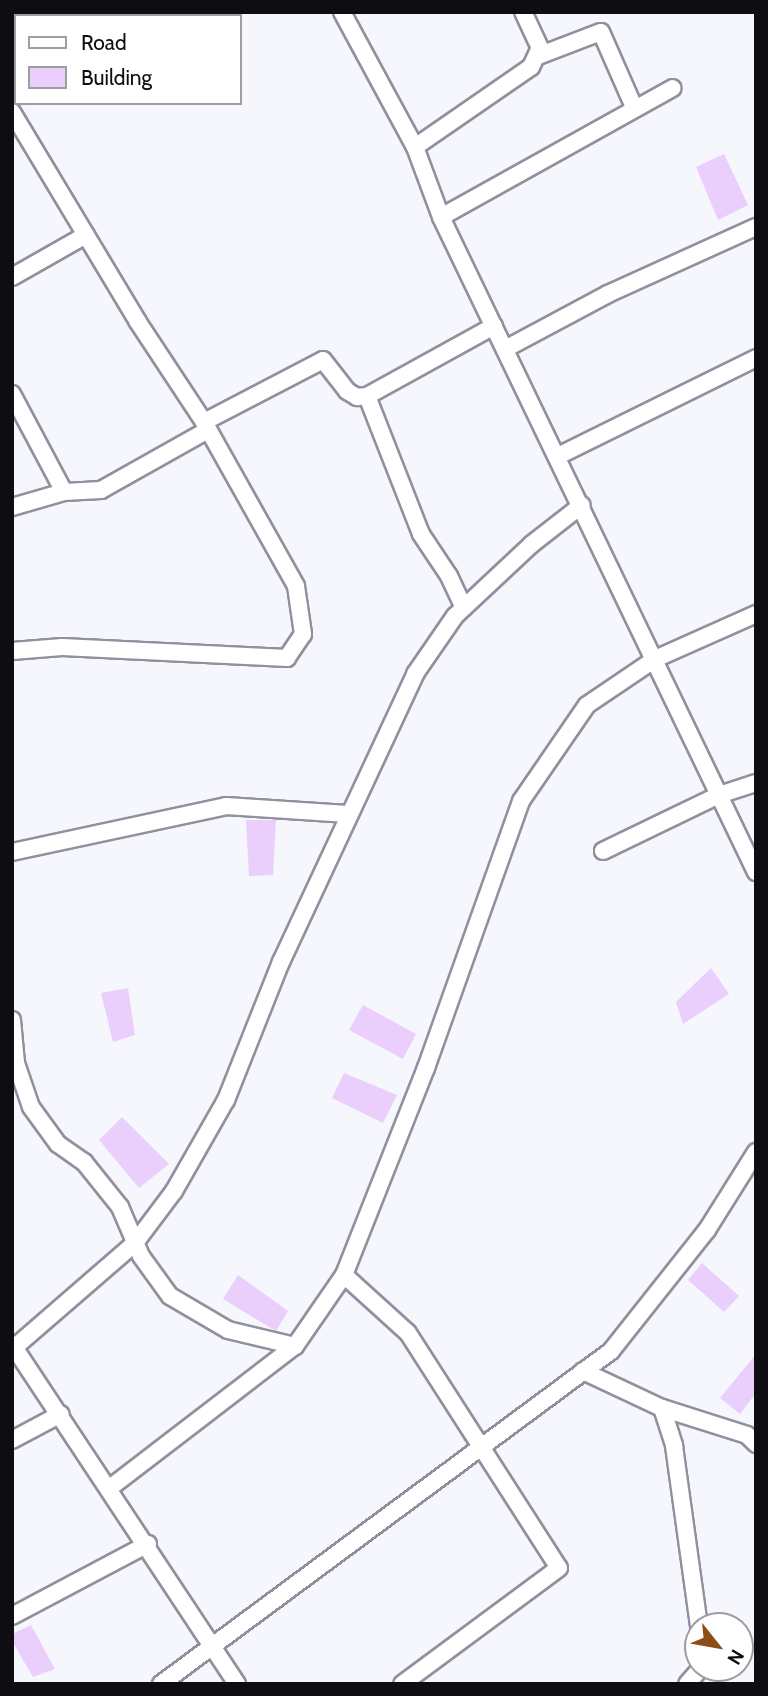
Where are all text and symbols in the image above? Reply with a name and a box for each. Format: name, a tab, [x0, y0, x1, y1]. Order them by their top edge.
legend	[14, 14, 242, 105]
text: Road	[81, 30, 127, 55]
text: Building	[81, 65, 152, 90]
north arrow	[684, 1612, 754, 1682]
text: N	[722, 1645, 749, 1669]

